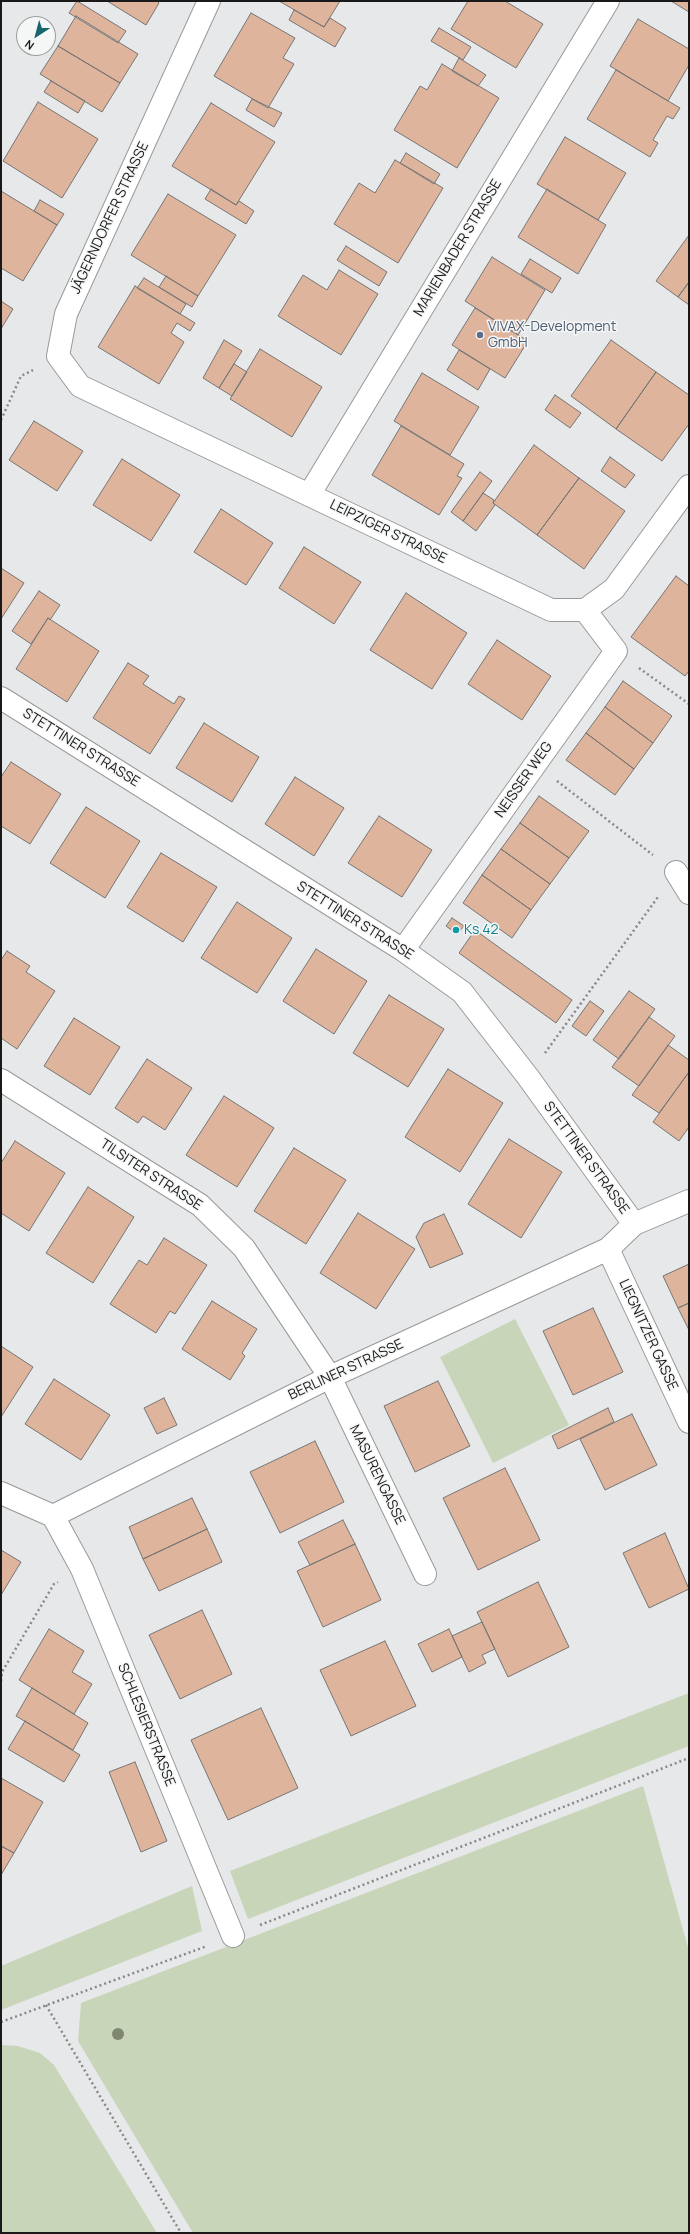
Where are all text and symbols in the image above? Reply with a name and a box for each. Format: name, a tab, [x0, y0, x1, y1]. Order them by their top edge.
north arrow	[16, 16, 56, 56]
text: N	[22, 37, 37, 54]
street label: JÄGERNDORFER STRASSE	[67, 139, 153, 297]
street label: MARIENBADER STRASSE	[410, 177, 506, 319]
place label: VIVAX-Development GmbH	[488, 319, 616, 352]
marker: VIVAX-Development GmbH	[475, 330, 485, 340]
street label: LEIPZIGER STRASSE	[327, 496, 449, 568]
street label: STETTINER STRASSE	[19, 705, 143, 791]
street label: NEISSER WEG	[492, 739, 556, 821]
street label: STETTINER STRASSE	[293, 878, 417, 964]
place label: Ks 42	[464, 922, 498, 938]
marker: Ks 42	[451, 925, 461, 935]
street label: STETTINER STRASSE	[540, 1099, 632, 1217]
street label: TILSITER STRASSE	[97, 1136, 205, 1214]
street label: LIEGNITZER GASSE	[615, 1277, 681, 1393]
street label: BERLINER STRASSE	[286, 1336, 406, 1404]
street label: MASURENGASSE	[346, 1422, 408, 1528]
street label: SCHLESIERSTRASSE	[114, 1661, 178, 1789]

